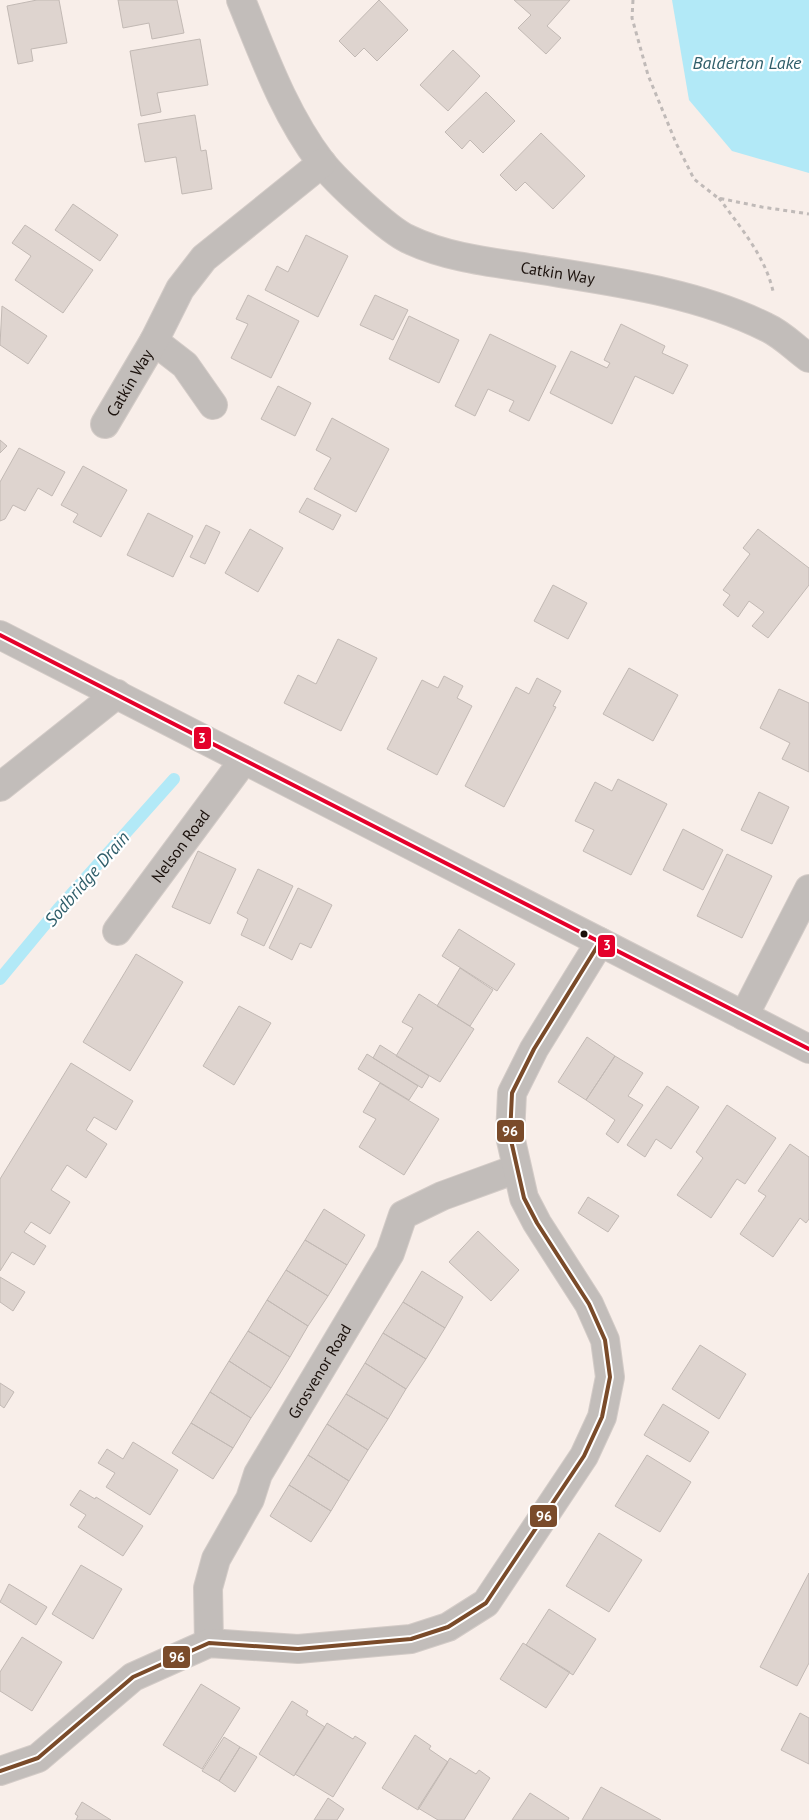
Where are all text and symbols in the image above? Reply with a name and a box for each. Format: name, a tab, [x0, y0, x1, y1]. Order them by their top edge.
water label: Balderton Lake	[693, 51, 802, 74]
street label: Catkin Way	[519, 257, 597, 289]
street label: Catkin Way	[102, 345, 157, 420]
line badge: 3	[193, 726, 212, 750]
text: 3	[198, 729, 206, 747]
street label: Nelson Road	[147, 805, 214, 886]
water label: Sodbridge Drain	[39, 826, 134, 931]
unlabelled marker	[579, 929, 589, 939]
line badge: 3	[597, 934, 616, 958]
text: 3	[603, 936, 611, 954]
line badge: 96	[496, 1119, 525, 1143]
text: 96	[502, 1122, 518, 1140]
street label: Grosvenor Road	[283, 1320, 355, 1422]
line badge: 96	[529, 1504, 558, 1528]
text: 96	[536, 1507, 552, 1525]
line badge: 96	[162, 1645, 191, 1669]
text: 96	[169, 1648, 185, 1666]

